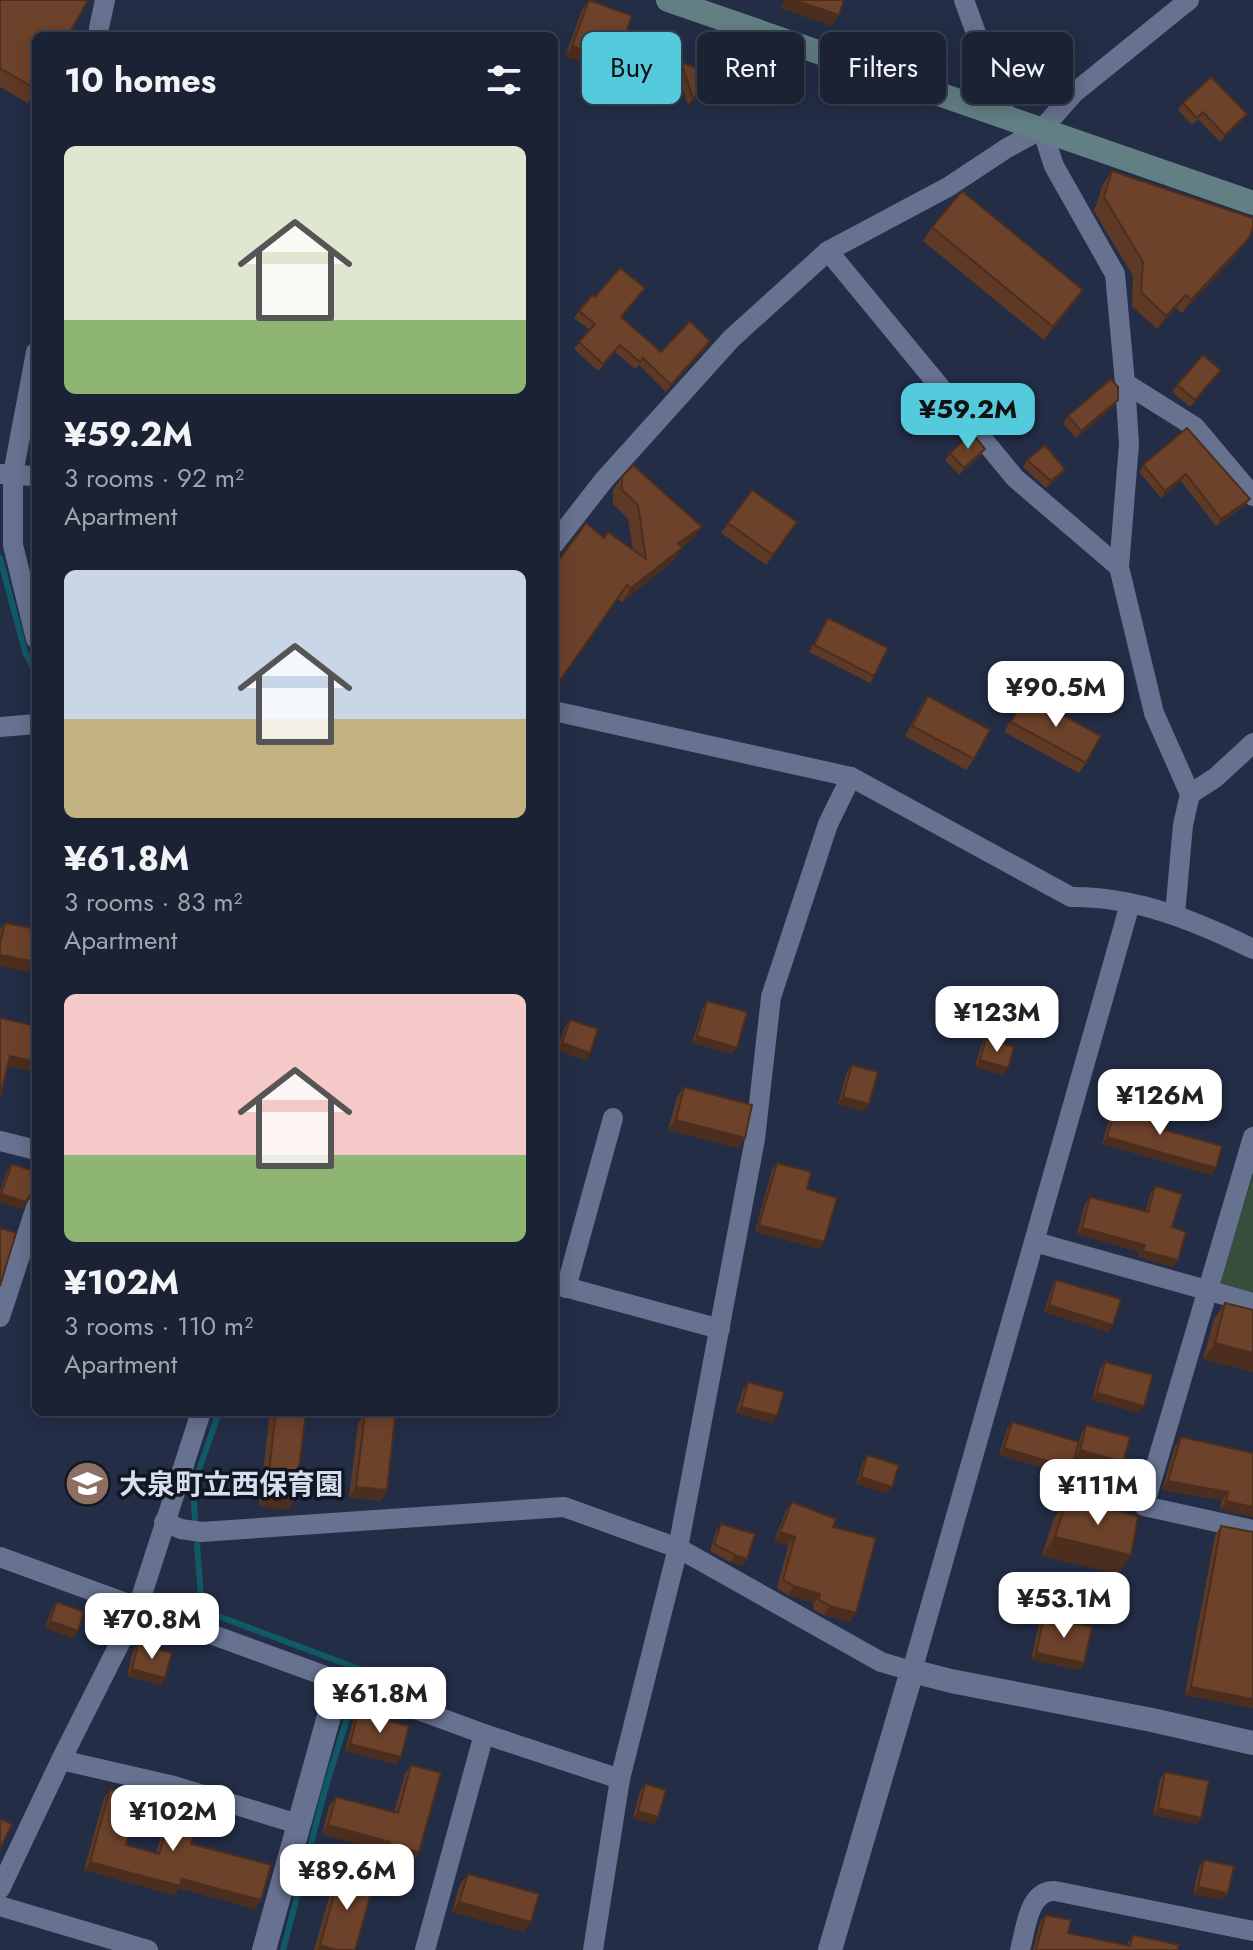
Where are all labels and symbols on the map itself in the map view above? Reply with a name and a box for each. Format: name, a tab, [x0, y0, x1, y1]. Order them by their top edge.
pin: ¥59.2M	[903, 383, 1033, 451]
pin: ¥90.5M	[991, 661, 1121, 729]
pin: ¥123M	[941, 986, 1053, 1054]
pin: ¥126M	[1104, 1069, 1216, 1137]
pin: ¥111M	[1042, 1459, 1154, 1527]
school or university icon: 大泉町立西保育園	[64, 1460, 112, 1508]
place label: 大泉町立西保育園	[119, 1464, 343, 1505]
pin: ¥53.1M	[999, 1572, 1129, 1640]
pin: ¥70.8M	[87, 1593, 217, 1661]
pin: ¥61.8M	[315, 1667, 445, 1735]
pin: ¥102M	[117, 1785, 229, 1853]
pin: ¥89.6M	[282, 1844, 412, 1912]

